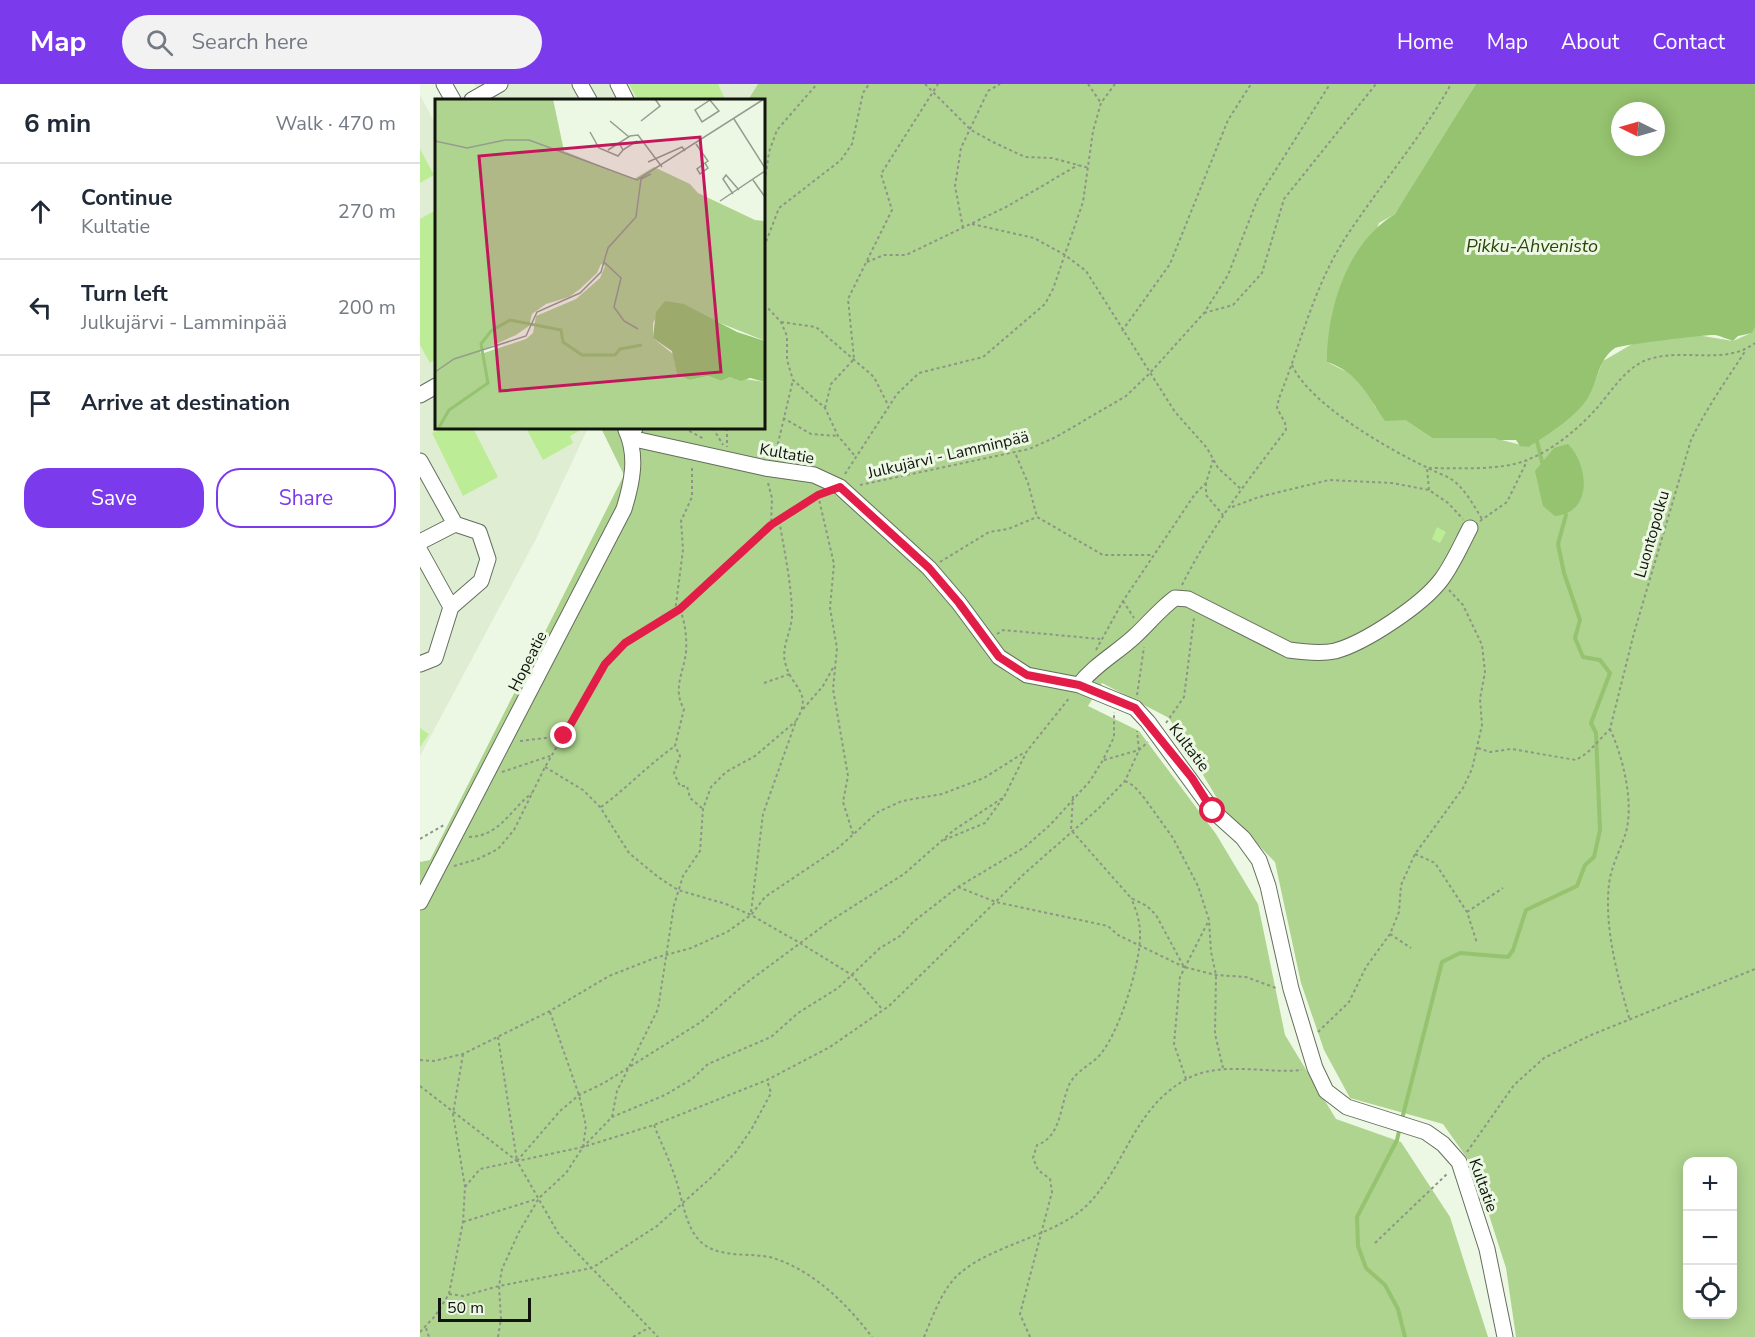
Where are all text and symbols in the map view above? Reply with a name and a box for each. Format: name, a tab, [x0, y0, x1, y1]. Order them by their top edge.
search box	[122, 15, 542, 69]
text: Map	[30, 23, 86, 61]
icon: search	[143, 26, 176, 59]
text: Search here	[191, 27, 308, 57]
text: Home	[1397, 28, 1454, 56]
text: Map	[1487, 28, 1528, 56]
text: About	[1561, 28, 1619, 56]
text: Contact	[1652, 28, 1725, 56]
inset map	[435, 99, 765, 429]
north arrow	[1611, 102, 1665, 156]
text: 6 min	[24, 106, 91, 141]
text: Walk · 470 m	[276, 110, 396, 137]
text: Continue	[81, 183, 172, 213]
icon: ahead	[24, 195, 57, 228]
text: 270 m	[338, 198, 396, 225]
text: Kultatie	[81, 213, 150, 240]
water label: Pikku-Ahvenisto	[1466, 234, 1598, 258]
text: Turn left	[81, 279, 168, 309]
icon: left	[24, 291, 57, 324]
text: 200 m	[338, 294, 396, 321]
text: Julkujärvi - Lamminpää	[81, 309, 287, 336]
icon: arrive	[24, 387, 57, 420]
text: Arrive at destination	[81, 388, 290, 418]
street label: Julkujärvi - Lamminpää	[864, 426, 1031, 484]
street label: Kultatie	[758, 438, 816, 470]
button: Save	[24, 468, 204, 528]
button: Share	[216, 468, 396, 528]
street label: Luontopolku	[1629, 488, 1675, 580]
street label: Hopeatie	[503, 627, 552, 696]
street label: Kultatie	[1164, 719, 1215, 776]
route end	[550, 722, 576, 748]
route start	[1199, 797, 1225, 823]
street label: Kultatie	[1463, 1156, 1503, 1215]
map controls	[1683, 1157, 1737, 1319]
button: +	[1683, 1157, 1737, 1211]
button: −	[1683, 1211, 1737, 1265]
button: locate	[1683, 1265, 1737, 1319]
scale bar	[438, 1295, 531, 1322]
text: 50 m	[447, 1297, 484, 1319]

